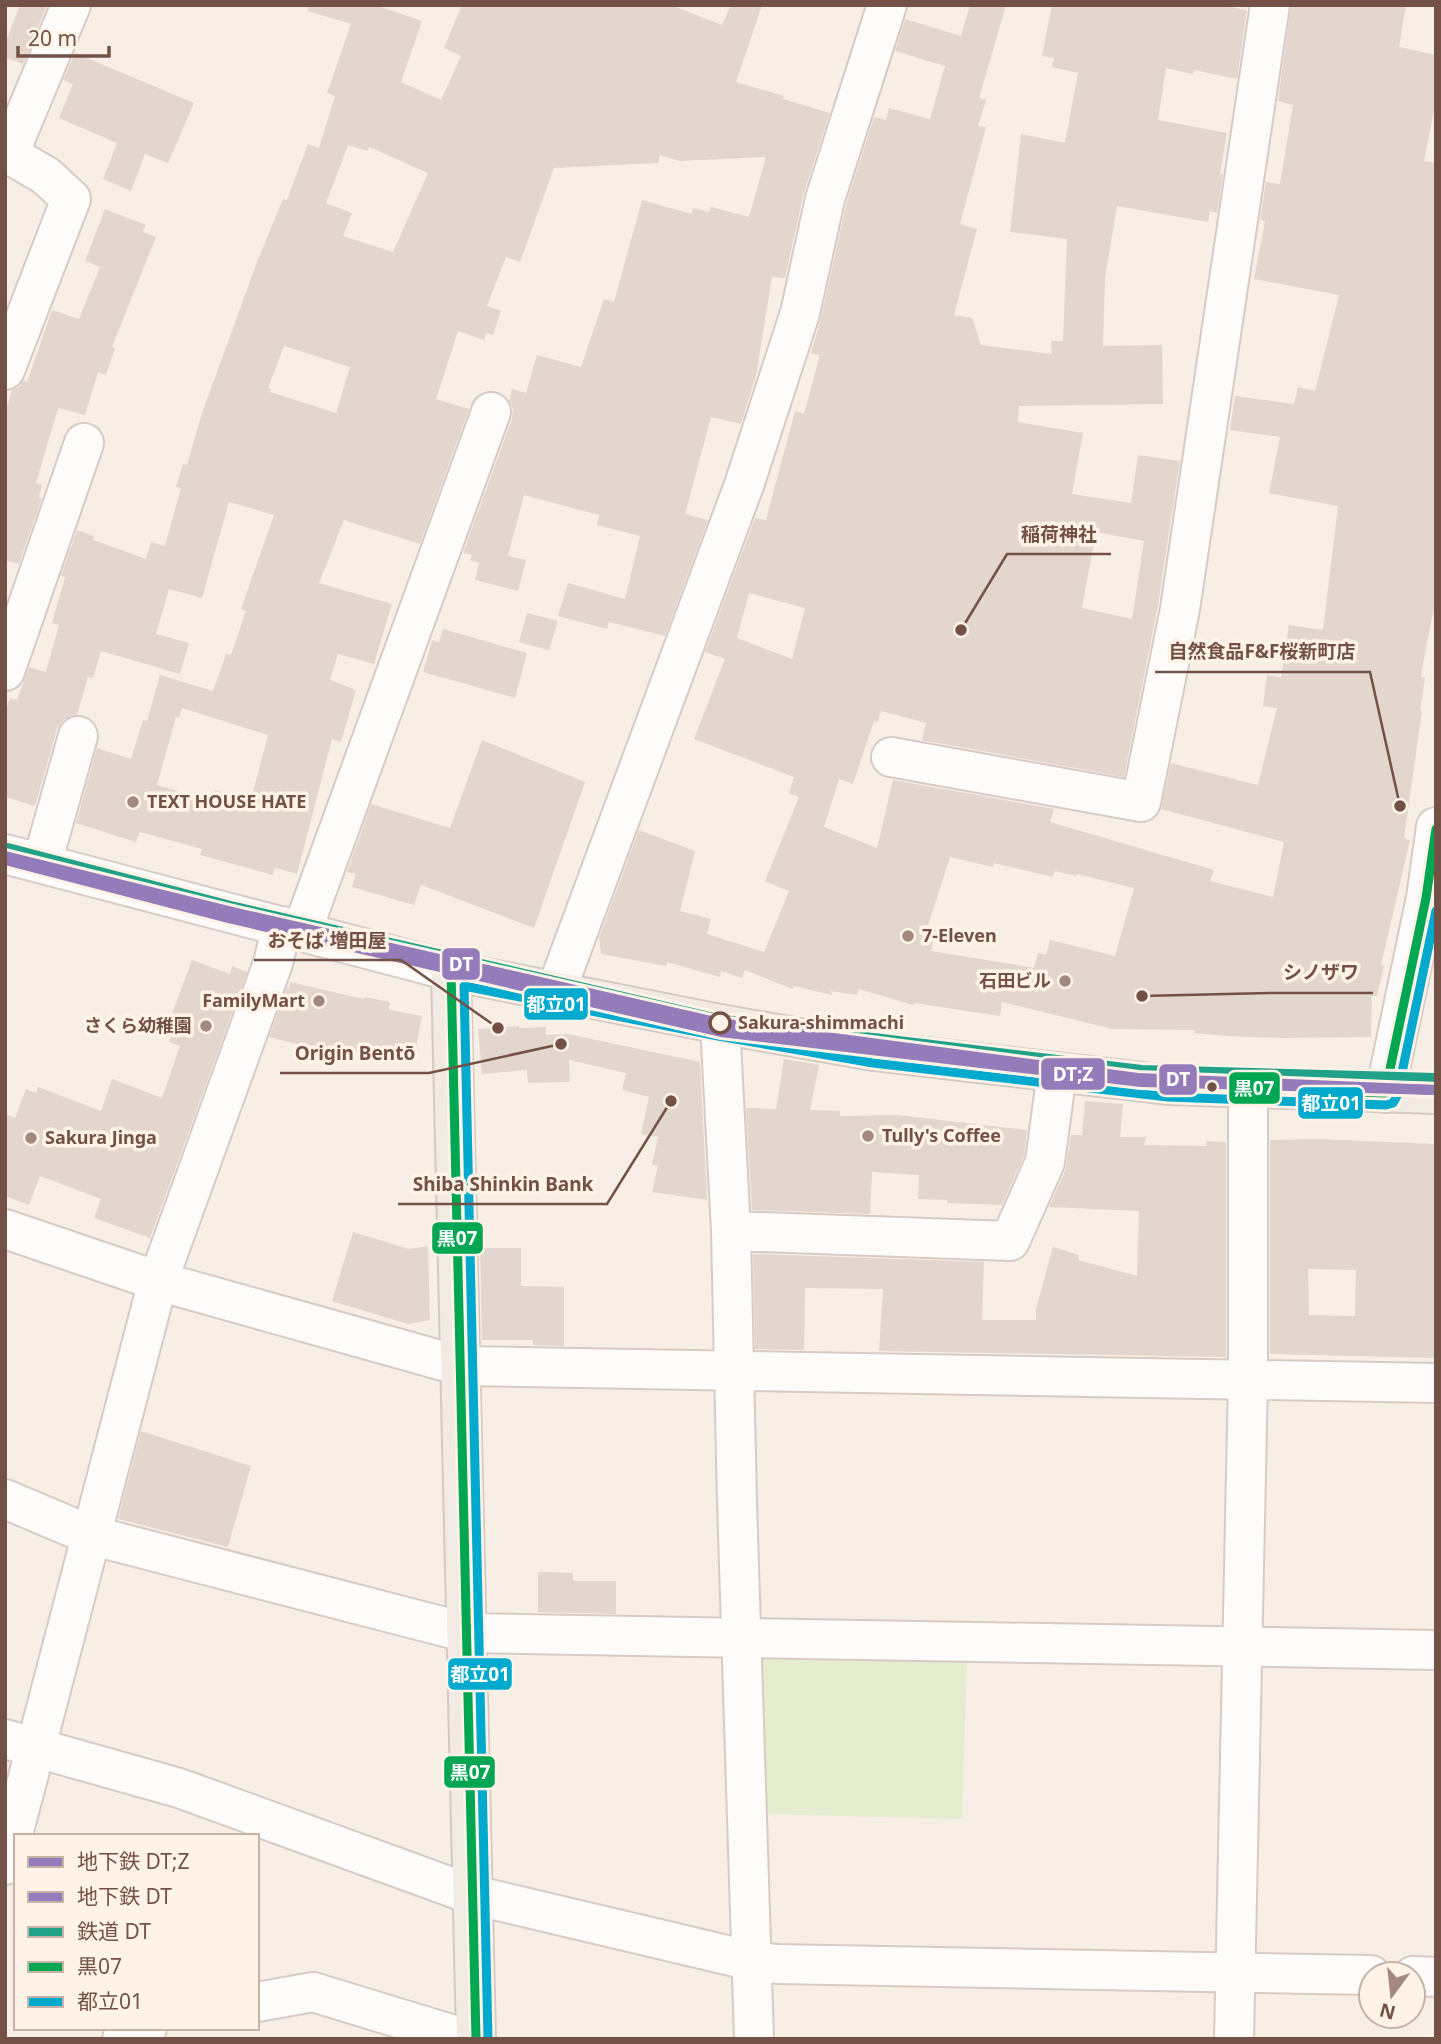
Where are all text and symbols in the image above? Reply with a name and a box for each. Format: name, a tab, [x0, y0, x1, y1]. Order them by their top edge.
scale bar	[18, 14, 108, 58]
text: 20 m	[28, 24, 77, 52]
callout: 稲荷神社	[1007, 514, 1111, 554]
text: 稲荷神社	[1021, 521, 1097, 547]
callout: 自然食品F&F桜新町店	[1155, 632, 1370, 672]
text: 自然食品F&F桜新町店	[1168, 638, 1356, 664]
place label: TEXT HOUSE HATE	[147, 789, 306, 813]
marker: TEXT HOUSE HATE	[125, 794, 141, 810]
callout: おそば 増田屋	[254, 920, 401, 960]
place label: 7-Eleven	[922, 923, 997, 947]
text: おそば 増田屋	[268, 927, 386, 953]
marker: 7-Eleven	[900, 928, 916, 944]
line badge: DT	[441, 947, 481, 981]
text: DT	[449, 951, 473, 977]
callout: シノザワ	[1269, 953, 1373, 993]
text: シノザワ	[1283, 959, 1359, 985]
place label: 石田ビル	[979, 968, 1051, 992]
marker: 石田ビル	[1057, 973, 1073, 989]
line badge: 都立01	[523, 987, 589, 1021]
place label: FamilyMart	[202, 988, 305, 1012]
text: 都立01	[526, 991, 586, 1017]
marker: FamilyMart	[311, 993, 327, 1009]
place label: Sakura-shimmachi	[738, 1010, 904, 1034]
marker: Sakura-shimmachi	[709, 1012, 731, 1034]
place label: さくら幼稚園	[84, 1013, 192, 1037]
marker: さくら幼稚園	[198, 1018, 214, 1034]
callout: Origin Bentō	[280, 1033, 429, 1073]
text: Origin Bentō	[295, 1040, 415, 1066]
line badge: DT;Z	[1040, 1057, 1106, 1091]
text: DT;Z	[1053, 1061, 1093, 1087]
line badge: DT	[1158, 1063, 1198, 1096]
text: DT	[1166, 1066, 1190, 1092]
line badge: 黒07	[1228, 1071, 1281, 1105]
text: 黒07	[1234, 1075, 1274, 1101]
unlabelled marker	[1205, 1080, 1219, 1094]
line badge: 都立01	[1297, 1086, 1364, 1120]
text: 都立01	[1301, 1090, 1361, 1116]
place label: Tully's Coffee	[882, 1123, 1001, 1147]
place label: Sakura Jinga	[45, 1125, 157, 1149]
marker: Tully's Coffee	[860, 1128, 876, 1144]
marker: Sakura Jinga	[23, 1130, 39, 1146]
callout: Shiba Shinkin Bank	[398, 1164, 607, 1204]
text: Shiba Shinkin Bank	[413, 1171, 594, 1197]
line badge: 黒07	[431, 1221, 484, 1255]
text: 黒07	[437, 1225, 477, 1251]
line badge: 都立01	[447, 1657, 513, 1691]
text: 都立01	[450, 1661, 510, 1687]
line badge: 黒07	[443, 1755, 496, 1789]
text: 黒07	[450, 1759, 490, 1785]
legend	[14, 1834, 259, 2030]
text: 地下鉄 DT;Z	[77, 1847, 189, 1875]
text: 地下鉄 DT	[77, 1882, 172, 1910]
text: 鉄道 DT	[77, 1917, 151, 1945]
text: 黒07	[77, 1952, 122, 1980]
north arrow	[1357, 1960, 1427, 2030]
text: 都立01	[77, 1987, 143, 2015]
text: N	[1377, 1997, 1398, 2026]

